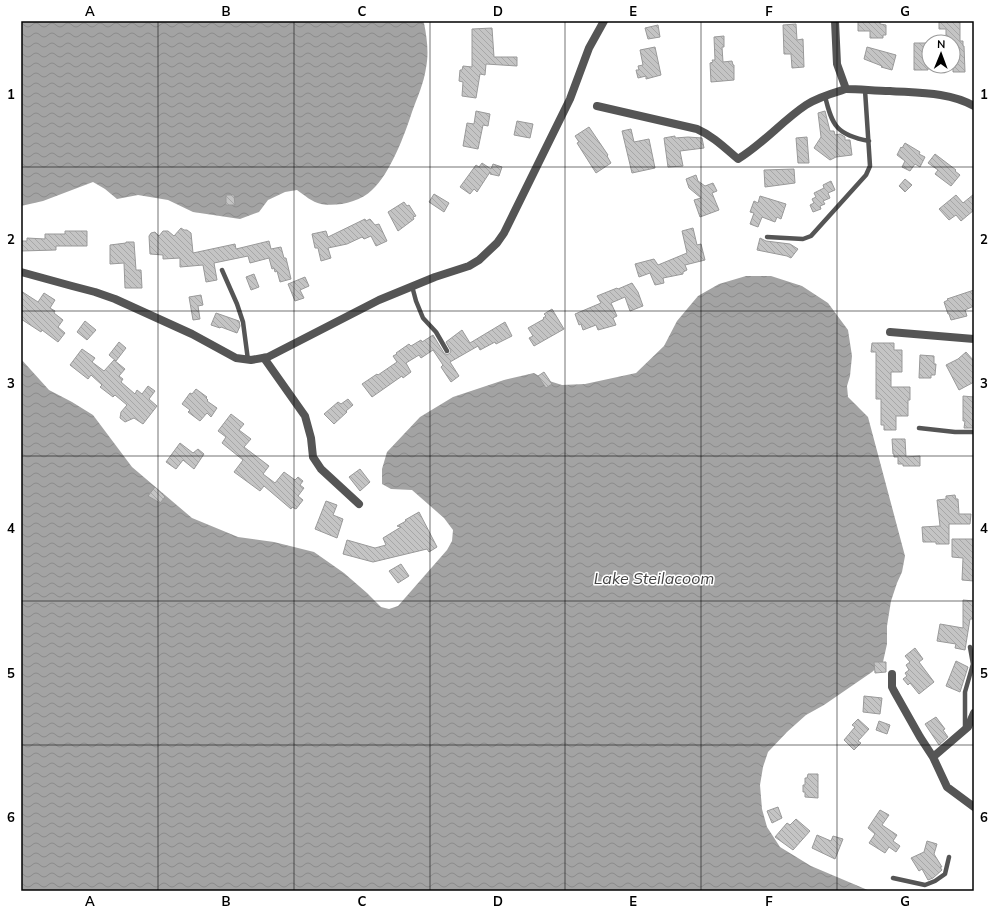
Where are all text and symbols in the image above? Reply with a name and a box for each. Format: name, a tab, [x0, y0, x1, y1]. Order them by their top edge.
text: A	[85, 3, 95, 19]
text: B	[222, 3, 231, 19]
text: C	[358, 3, 367, 19]
text: D	[493, 3, 503, 19]
text: E	[629, 3, 637, 19]
text: F	[765, 3, 773, 19]
text: G	[900, 3, 910, 19]
north arrow	[921, 34, 961, 74]
text: N	[937, 37, 945, 51]
text: 1	[7, 86, 15, 102]
text: 1	[980, 86, 988, 102]
text: 2	[7, 231, 15, 247]
text: 2	[980, 231, 988, 247]
text: 3	[7, 375, 15, 391]
text: 3	[980, 375, 988, 391]
text: 4	[7, 520, 15, 536]
text: 4	[980, 520, 988, 536]
water label: Lake Steilacoom	[594, 568, 714, 588]
text: 5	[7, 665, 15, 681]
text: 5	[980, 665, 988, 681]
text: 6	[7, 809, 15, 825]
text: 6	[980, 809, 988, 825]
text: A	[85, 893, 95, 909]
text: B	[222, 893, 231, 909]
text: C	[358, 893, 367, 909]
text: D	[493, 893, 503, 909]
text: E	[629, 893, 637, 909]
text: F	[765, 893, 773, 909]
text: G	[900, 893, 910, 909]

